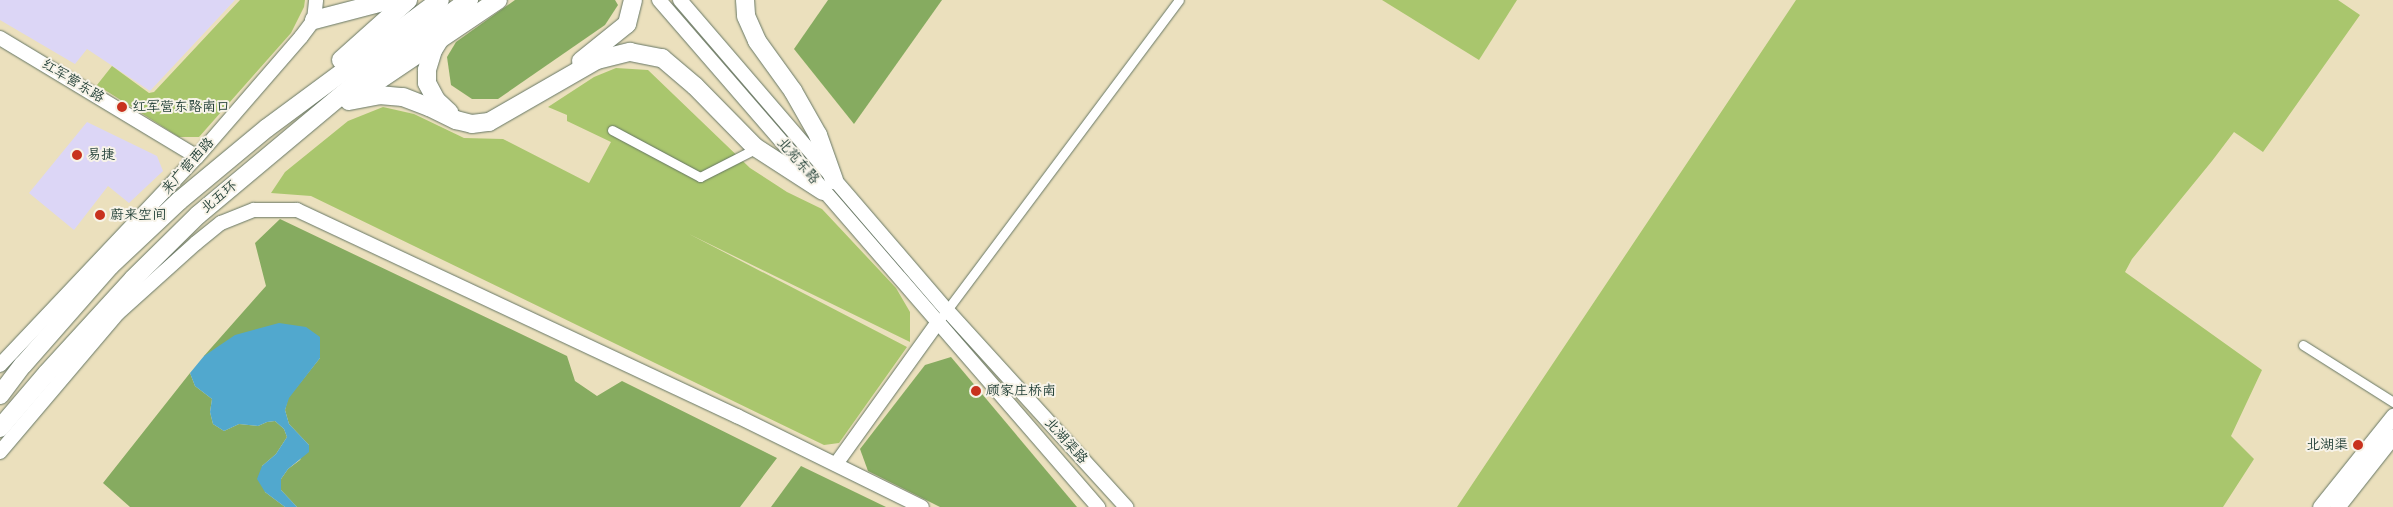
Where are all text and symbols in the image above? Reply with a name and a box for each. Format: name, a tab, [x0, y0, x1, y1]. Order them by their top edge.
street label: 红军营东路	[39, 56, 107, 106]
place label: 红军营东路南口	[132, 99, 230, 115]
marker: 红军营东路南口	[116, 101, 128, 113]
street label: 来广营西路	[158, 134, 218, 198]
street label: 北苑东路	[773, 134, 823, 188]
place label: 易捷	[87, 147, 115, 163]
marker: 易捷	[71, 149, 83, 161]
street label: 北五环	[198, 177, 240, 217]
place label: 蔚来空间	[110, 207, 166, 223]
marker: 蔚来空间	[94, 209, 106, 221]
place label: 顾家庄桥南	[986, 383, 1056, 399]
marker: 顾家庄桥南	[970, 385, 982, 397]
street label: 北湖渠路	[1041, 415, 1091, 467]
place label: 北湖渠	[2306, 437, 2348, 453]
marker: 北湖渠	[2352, 439, 2364, 451]

